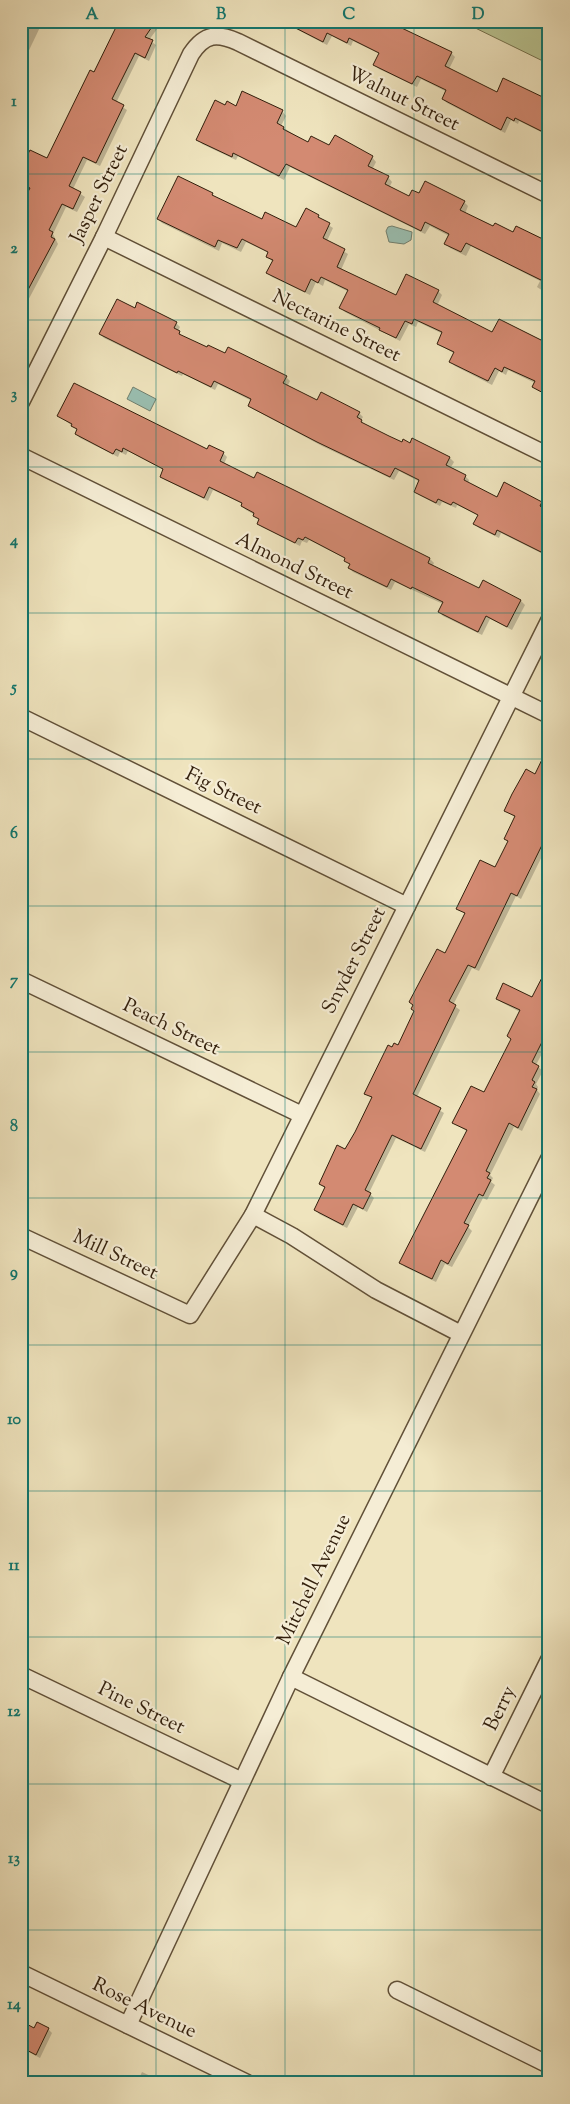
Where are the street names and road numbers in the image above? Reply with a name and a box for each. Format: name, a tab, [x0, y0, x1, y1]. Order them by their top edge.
street label: Walnut Street	[342, 60, 464, 140]
street label: Jasper Street	[63, 140, 136, 249]
street label: Nectarine Street	[267, 283, 405, 371]
street label: Almond Street	[230, 526, 358, 608]
street label: Fig Street	[180, 761, 266, 823]
street label: Snyder Street	[316, 902, 394, 1020]
street label: Peach Street	[117, 992, 225, 1064]
street label: Mill Street	[68, 1224, 163, 1288]
street label: Mitchell Avenue	[271, 1509, 359, 1651]
street label: Pine Street	[93, 1675, 190, 1743]
street label: Berry	[478, 1682, 524, 1736]
street label: Rose Avenue	[87, 1971, 201, 2047]

